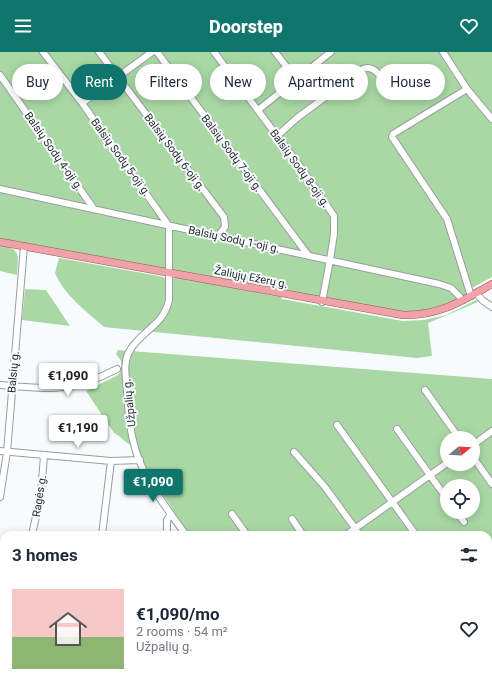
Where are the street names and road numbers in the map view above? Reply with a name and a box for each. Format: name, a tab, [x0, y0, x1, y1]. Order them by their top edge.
street label: Balsių Sodų 4-oji g.	[22, 109, 86, 193]
street label: Balsių Sodų 6-oji g.	[141, 111, 208, 193]
street label: Balsių Sodų 7-oji g.	[198, 112, 265, 194]
street label: Balsių Sodų 5-oji g.	[88, 116, 153, 199]
street label: Balsių Sodų 8-oji g.	[267, 127, 332, 210]
street label: Balsių Sodų 1-oji g.	[187, 223, 281, 256]
street label: Žaliųjų Ežerų g.	[213, 264, 289, 291]
street label: Balsių g.	[5, 351, 22, 393]
street label: Užpalių g.	[121, 378, 138, 427]
street label: Ragės g.	[30, 474, 49, 518]

